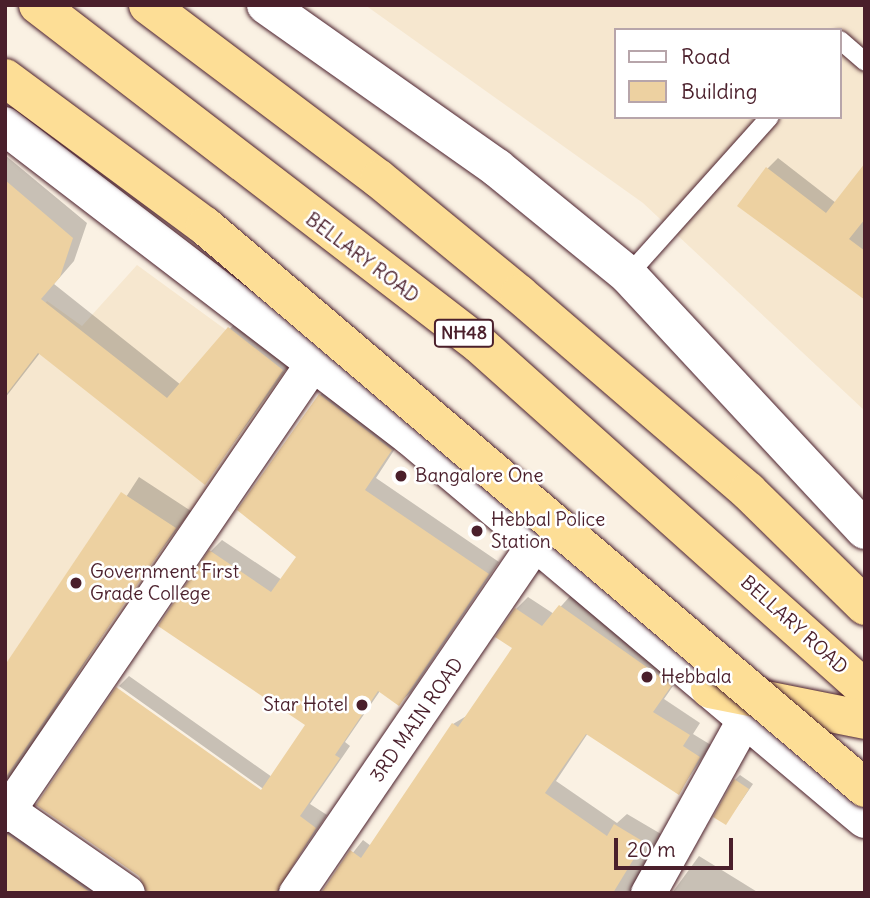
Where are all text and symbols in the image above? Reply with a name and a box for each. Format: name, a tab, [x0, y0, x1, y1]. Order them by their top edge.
legend	[614, 28, 842, 119]
text: Road	[681, 43, 730, 70]
text: Building	[681, 78, 757, 105]
street label: BELLARY ROAD	[301, 208, 423, 308]
road number: NH48	[433, 318, 496, 348]
place label: Bangalore One	[415, 465, 544, 487]
marker: Bangalore One	[393, 468, 409, 484]
place label: Hebbal Police Station	[491, 509, 605, 553]
marker: Hebbal Police Station	[469, 523, 485, 539]
place label: Government First Grade College	[90, 561, 239, 605]
street label: BELLARY ROAD	[736, 571, 852, 679]
marker: Government First Grade College	[68, 575, 84, 591]
street label: 3RD MAIN ROAD	[366, 653, 468, 787]
place label: Hebbala	[661, 666, 732, 688]
marker: Hebbala	[639, 669, 655, 685]
place label: Star Hotel	[263, 694, 348, 716]
marker: Star Hotel	[354, 697, 370, 713]
scale bar	[618, 824, 737, 868]
text: 20 m	[627, 836, 676, 863]

